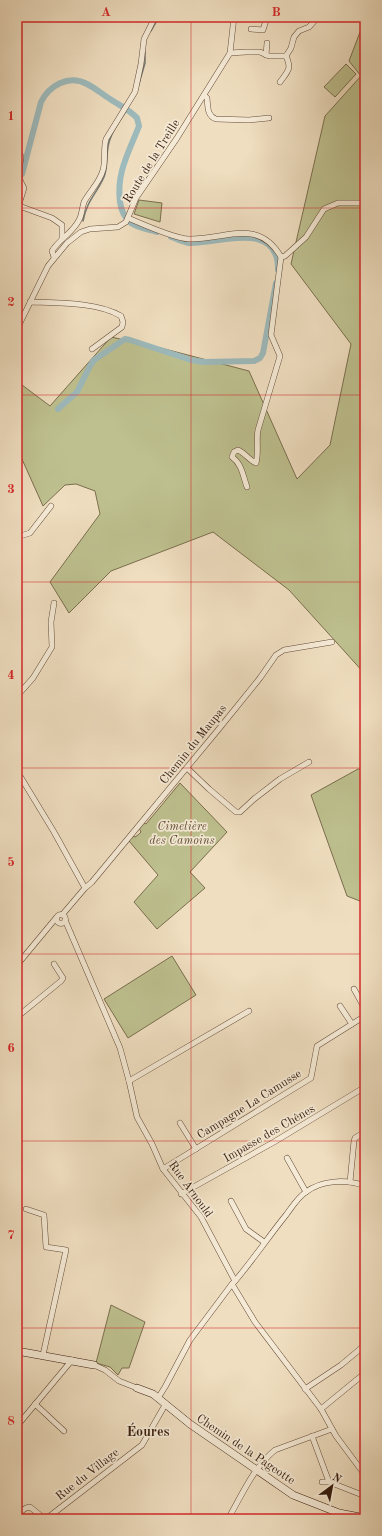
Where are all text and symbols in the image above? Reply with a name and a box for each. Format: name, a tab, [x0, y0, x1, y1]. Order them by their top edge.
text: A	[101, 6, 111, 19]
text: B	[271, 6, 281, 19]
text: 1	[7, 110, 15, 123]
street label: Route de la Treille	[121, 117, 183, 205]
text: 2	[7, 296, 15, 309]
text: 3	[7, 483, 15, 496]
text: 4	[7, 669, 15, 682]
street label: Chemin du Maupas	[158, 703, 229, 787]
park label: Cimetière des Camoins	[149, 821, 215, 847]
text: 5	[7, 856, 15, 869]
text: 6	[7, 1042, 15, 1055]
street label: Campagne La Camusse	[195, 1068, 304, 1142]
street label: Impasse des Chênes	[222, 1103, 317, 1165]
street label: Rue Arnould	[166, 1159, 215, 1220]
text: 7	[7, 1229, 15, 1242]
street label: Chemin de la Pageotte	[194, 1412, 297, 1487]
text: 8	[7, 1415, 15, 1428]
district label: Éoures	[126, 1422, 170, 1439]
street label: Rue du Village	[54, 1446, 122, 1503]
north arrow	[312, 1466, 352, 1506]
text: N	[330, 1472, 343, 1486]

